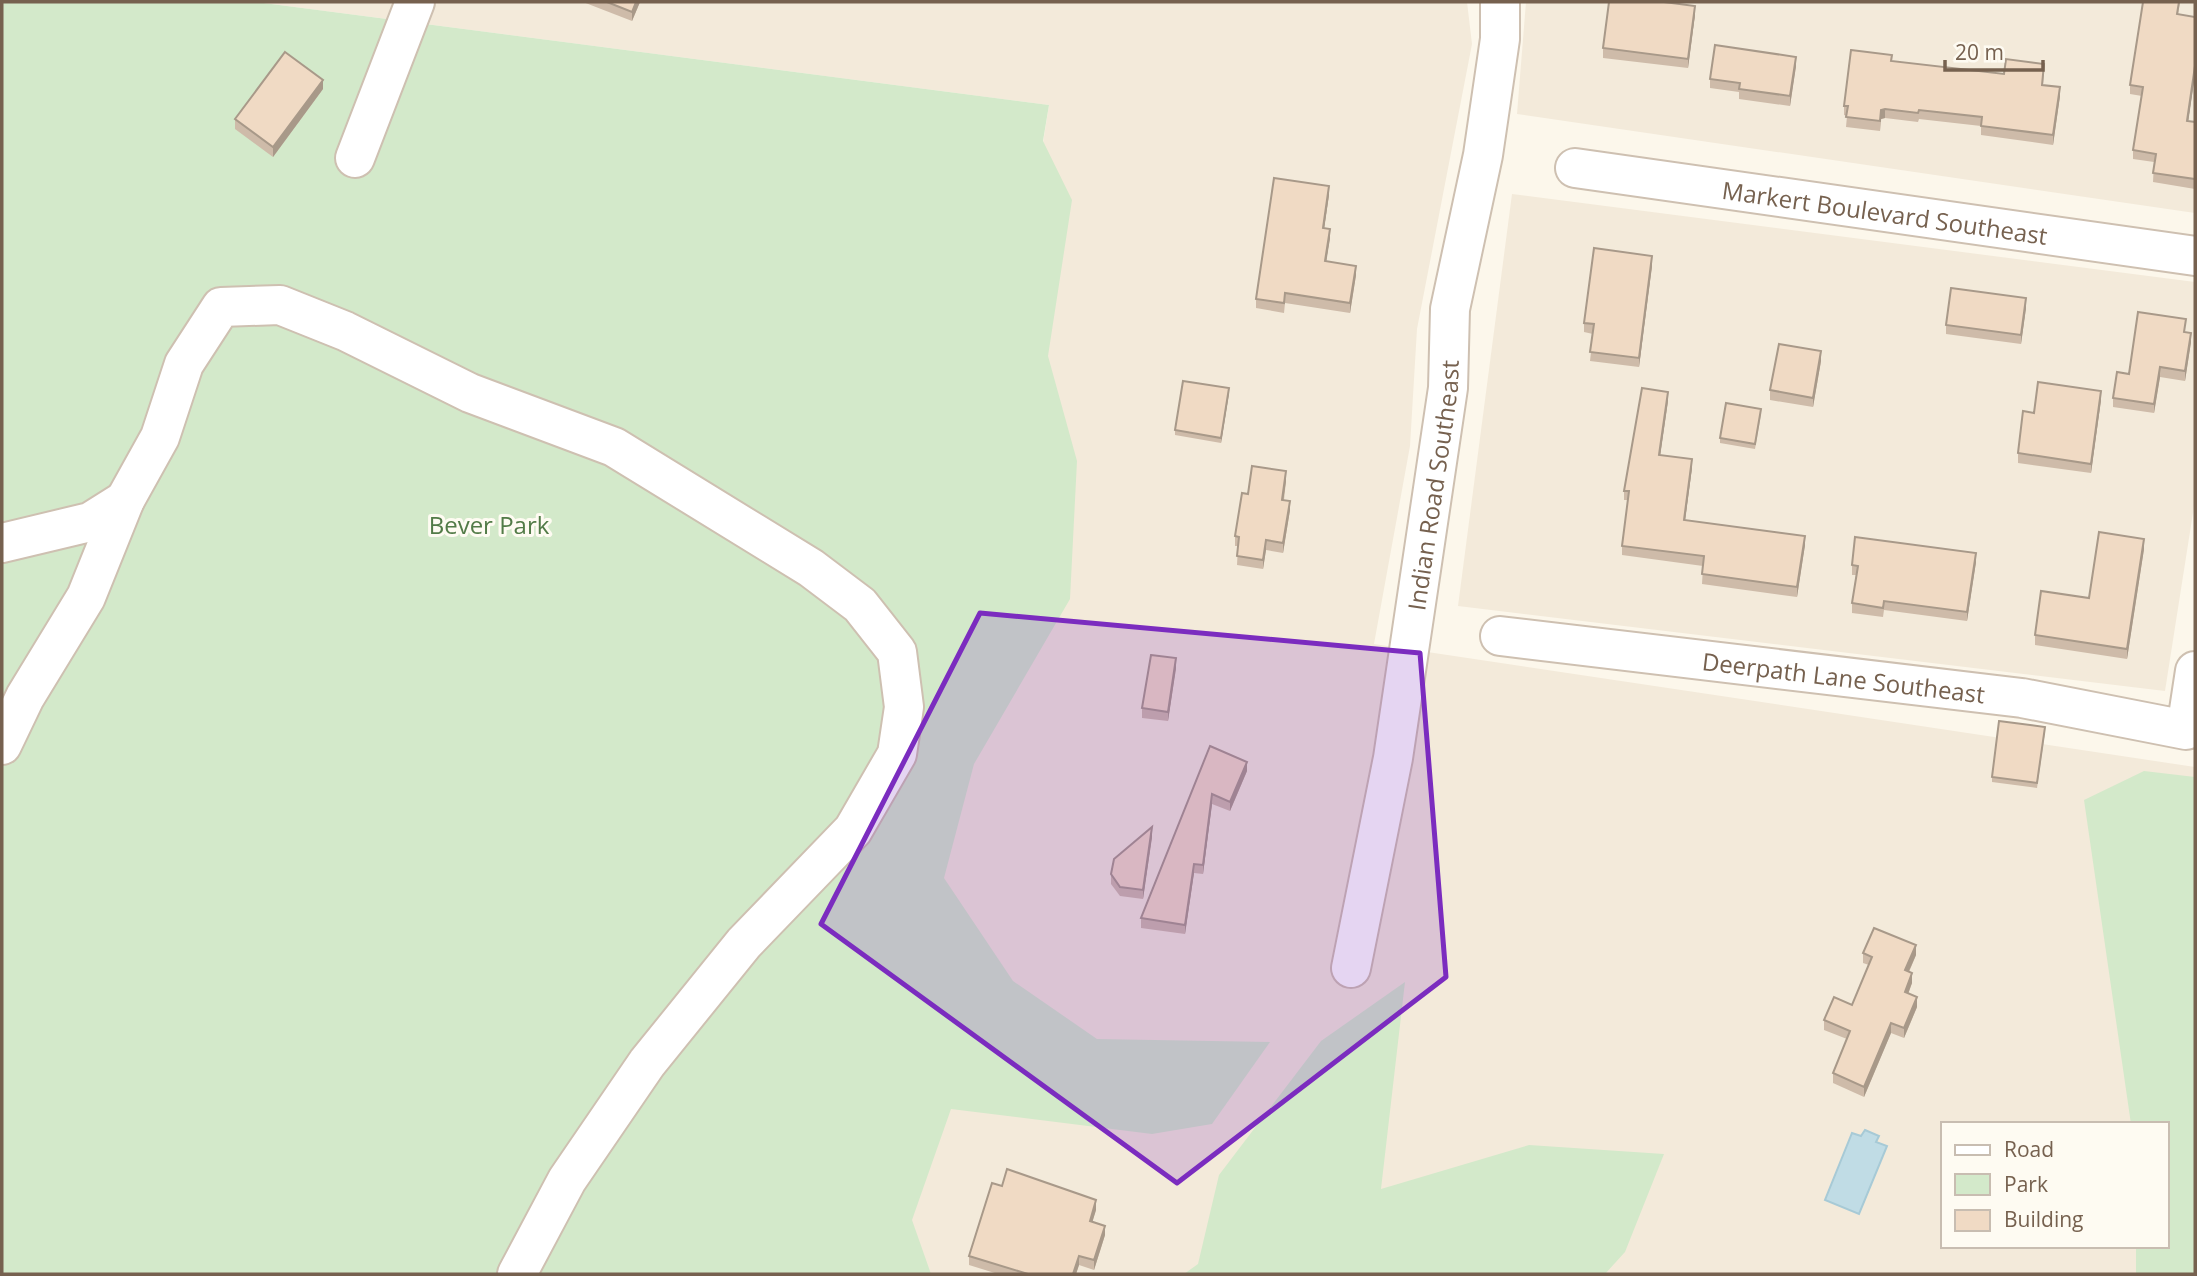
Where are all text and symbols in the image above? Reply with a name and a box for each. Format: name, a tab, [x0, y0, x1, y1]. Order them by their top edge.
scale bar	[1945, 28, 2043, 72]
text: 20 m	[1955, 38, 2004, 66]
street label: Markert Boulevard Southeast	[1720, 173, 2050, 251]
street label: Indian Road Southeast	[1399, 360, 1465, 612]
park label: Bever Park	[429, 508, 550, 541]
street label: Deerpath Lane Southeast	[1700, 644, 1987, 710]
legend	[1941, 1122, 2169, 1248]
text: Road	[2004, 1135, 2054, 1163]
text: Park	[2004, 1170, 2048, 1198]
text: Building	[2004, 1205, 2083, 1233]

